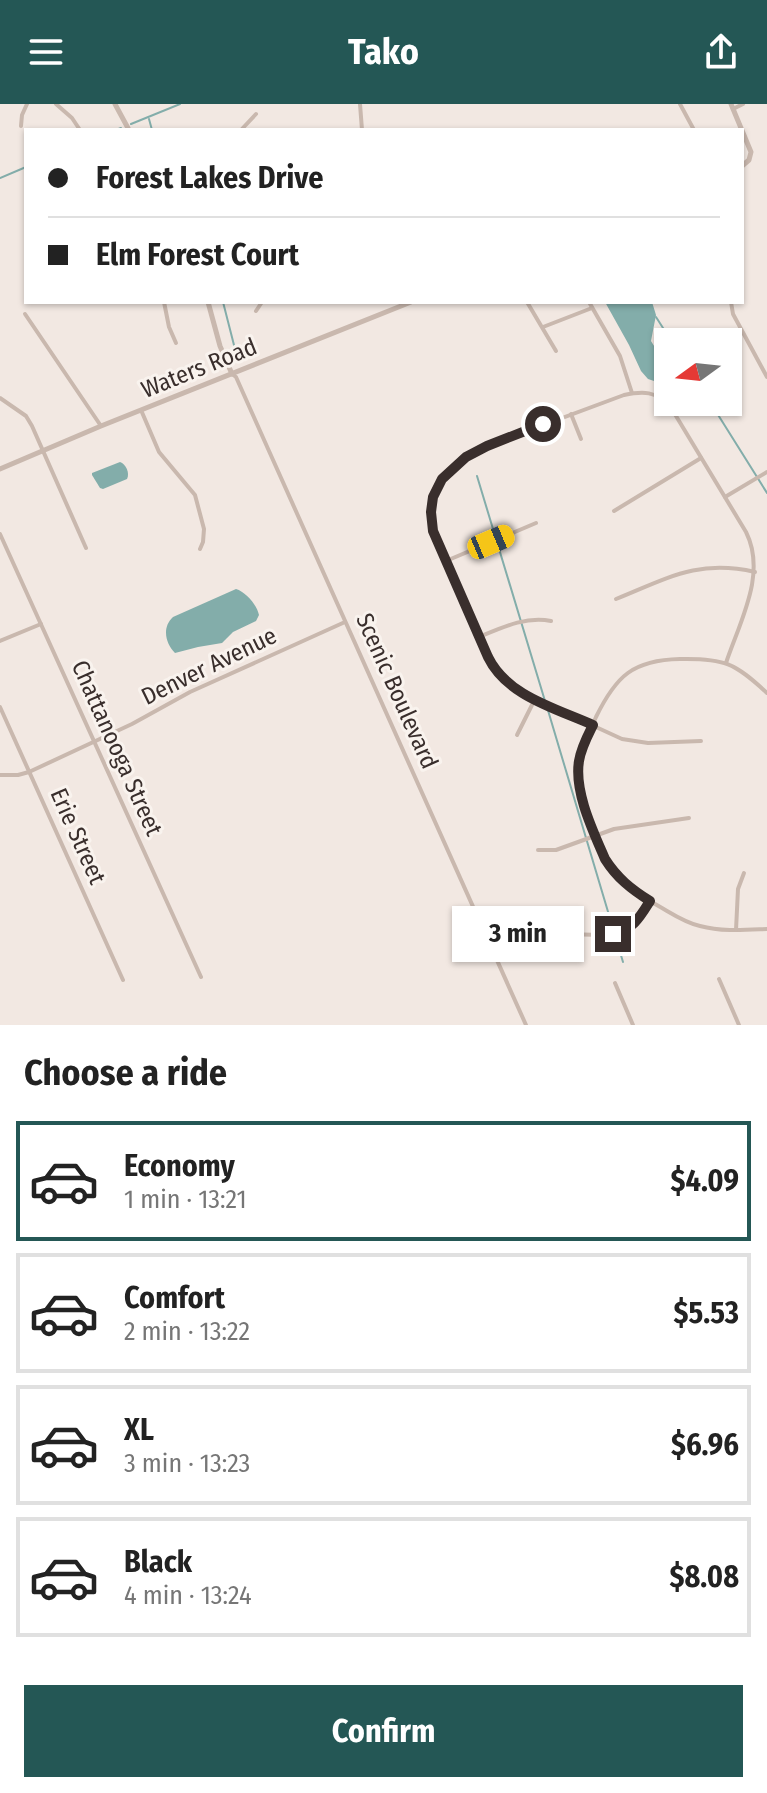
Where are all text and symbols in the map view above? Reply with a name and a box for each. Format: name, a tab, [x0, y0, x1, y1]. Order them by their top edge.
icon: menu	[24, 30, 68, 74]
text: Tako	[348, 30, 419, 74]
icon: share	[699, 30, 743, 74]
text: Forest Lakes Drive	[96, 160, 323, 196]
text: Elm Forest Court	[96, 237, 299, 273]
north arrow	[654, 328, 742, 416]
map controls	[654, 328, 742, 416]
street label: Waters Road	[137, 332, 261, 404]
route start	[525, 406, 561, 442]
car	[464, 522, 518, 562]
street label: Scenic Boulevard	[350, 609, 444, 773]
street label: Denver Avenue	[137, 621, 281, 711]
street label: Chattanooga Street	[66, 656, 168, 840]
street label: Erie Street	[44, 784, 112, 888]
callout: 3 min	[453, 906, 585, 962]
route end	[595, 916, 631, 952]
text: 3 min	[489, 918, 547, 949]
text: Choose a ride	[24, 1051, 227, 1095]
icon: car	[28, 1145, 100, 1217]
text: Economy	[124, 1148, 235, 1184]
text: $4.09	[671, 1163, 739, 1199]
text: 1 min · 13:21	[124, 1184, 247, 1215]
icon: car	[28, 1277, 100, 1349]
text: Comfort	[124, 1280, 225, 1316]
text: $5.53	[674, 1295, 739, 1331]
text: 2 min · 13:22	[124, 1316, 250, 1347]
icon: car	[28, 1409, 100, 1481]
text: XL	[124, 1412, 154, 1448]
text: $6.96	[671, 1427, 739, 1463]
text: 3 min · 13:23	[124, 1448, 250, 1479]
icon: car	[28, 1541, 100, 1613]
text: Black	[124, 1544, 192, 1580]
text: $8.08	[670, 1559, 739, 1595]
text: 4 min · 13:24	[124, 1580, 252, 1611]
button: Confirm	[24, 1685, 743, 1777]

